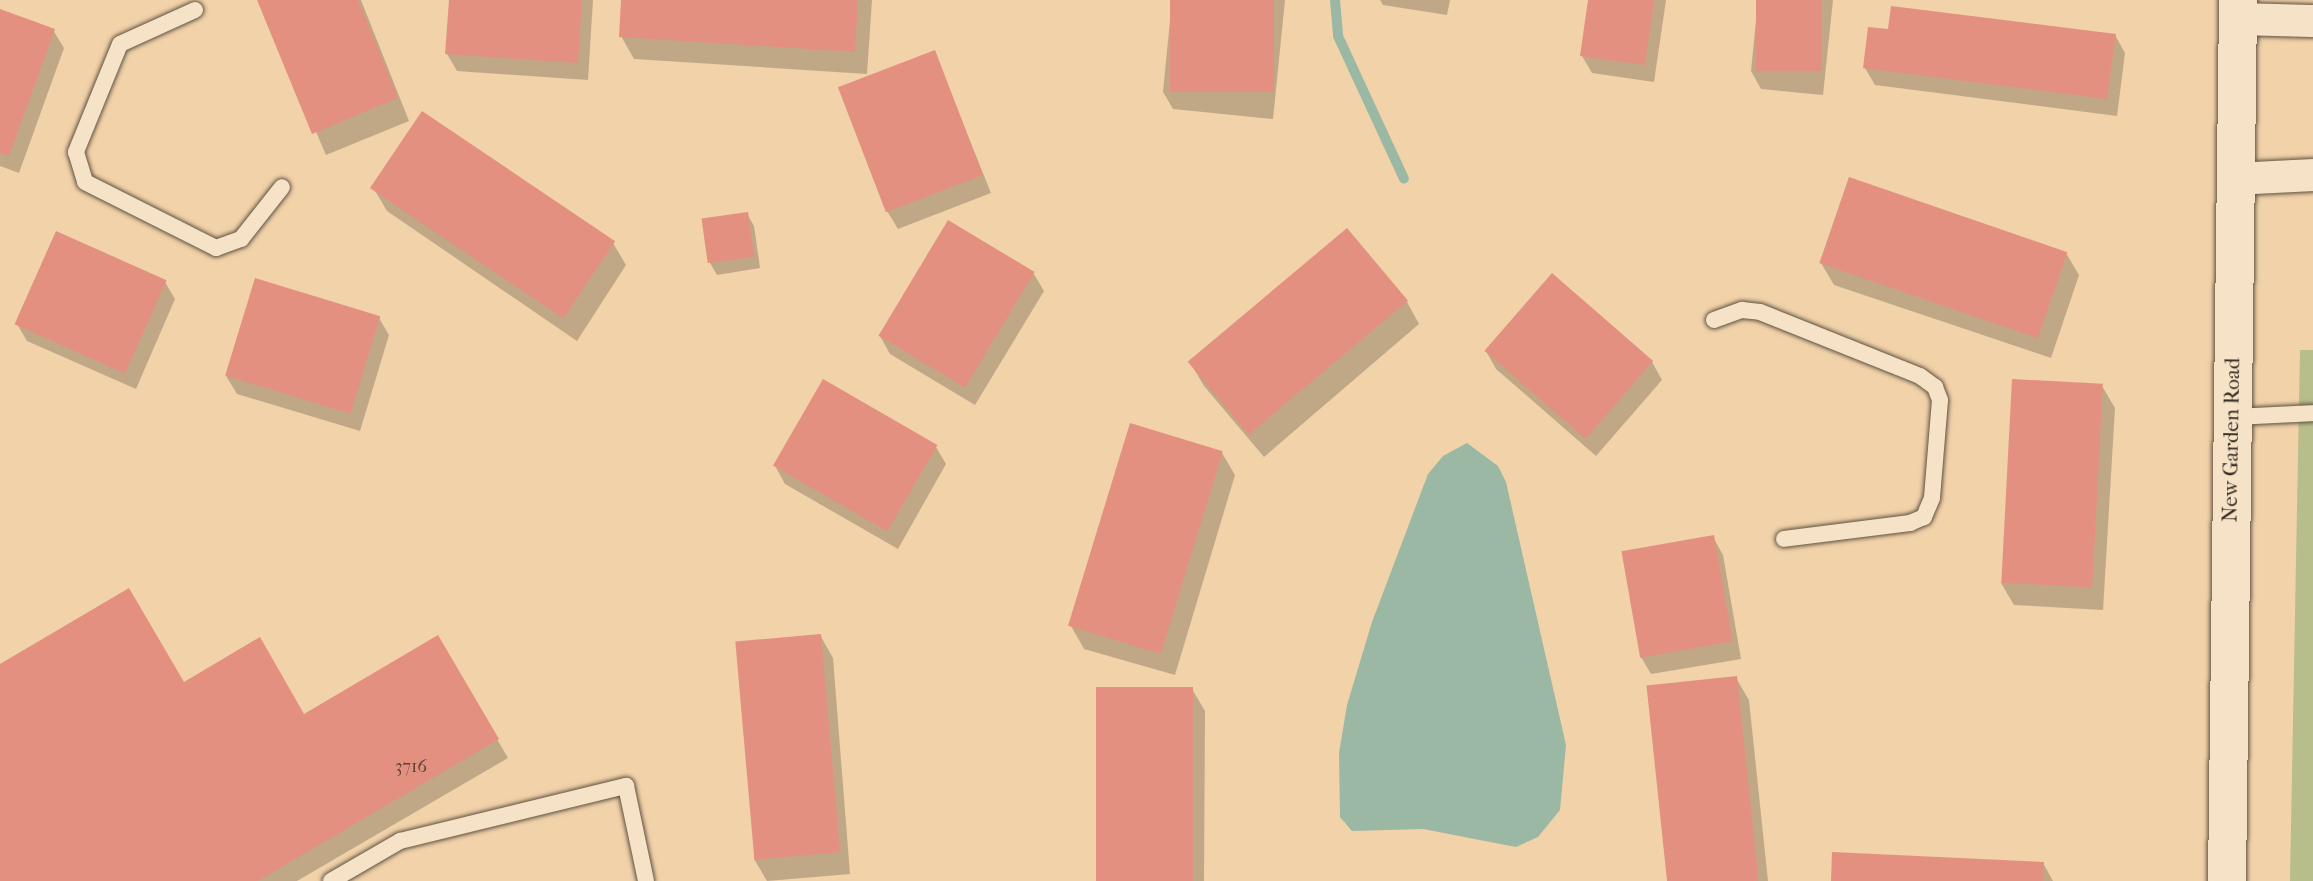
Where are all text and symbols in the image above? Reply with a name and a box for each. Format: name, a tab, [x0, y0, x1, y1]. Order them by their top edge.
street label: New Garden Road	[2217, 358, 2245, 522]
house number: 3716	[395, 756, 427, 778]

